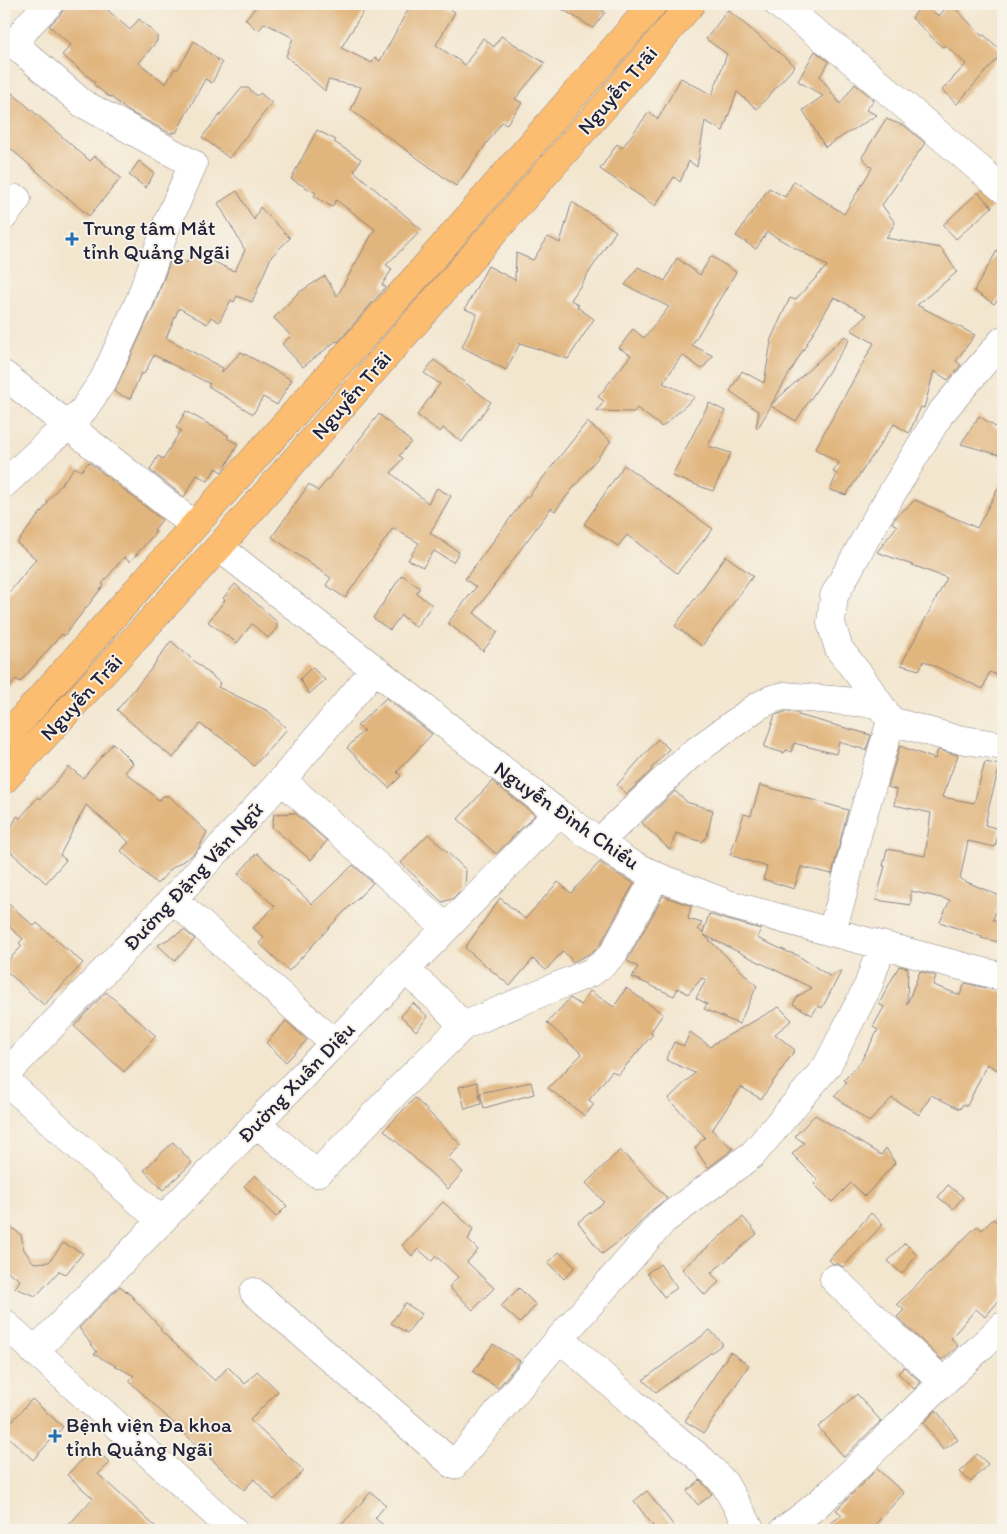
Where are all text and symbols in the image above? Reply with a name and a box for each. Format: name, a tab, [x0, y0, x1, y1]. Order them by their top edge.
street label: Nguyễn Trãi	[572, 41, 662, 139]
place label: Trung tâm Mắt tỉnh Quảng Ngãi	[83, 215, 230, 264]
marker: Trung tâm Mắt tỉnh Quảng Ngãi	[65, 232, 79, 246]
street label: Nguyễn Trãi	[306, 346, 396, 444]
street label: Nguyễn Trãi	[35, 649, 127, 745]
street label: Nguyễn Đình Chiểu	[490, 756, 645, 875]
street label: Đường Đặng Văn Ngữ	[118, 796, 269, 955]
street label: Đường Xuân Diệu	[232, 1016, 360, 1147]
place label: Bệnh viện Đa khoa tỉnh Quảng Ngãi	[66, 1412, 232, 1461]
marker: Bệnh viện Đa khoa tỉnh Quảng Ngãi	[48, 1429, 62, 1443]

